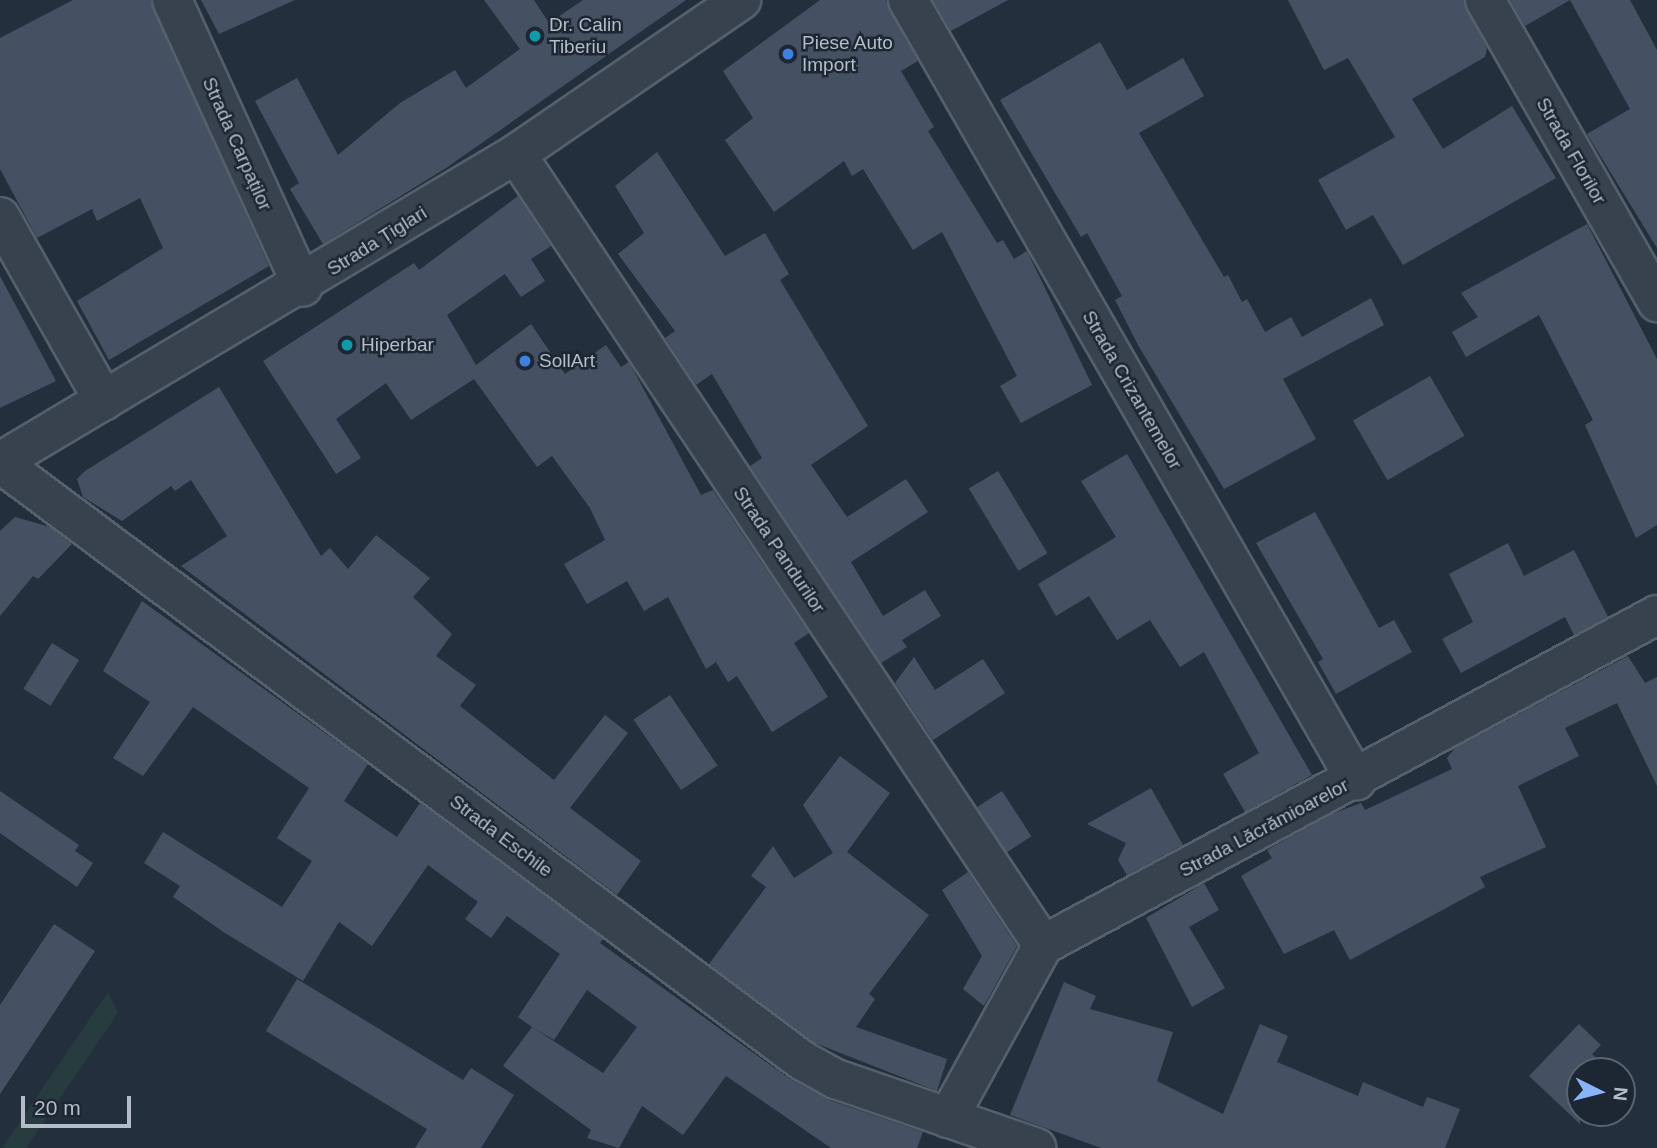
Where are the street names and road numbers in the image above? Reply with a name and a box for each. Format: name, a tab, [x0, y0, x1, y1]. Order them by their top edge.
street label: Strada Carpaților	[197, 74, 277, 214]
street label: Strada Florilor	[1531, 94, 1611, 208]
street label: Strada Țiglari	[323, 201, 431, 281]
street label: Strada Crizantemelor	[1077, 307, 1187, 473]
street label: Strada Pandurilor	[728, 482, 830, 618]
street label: Strada Lăcrămioarelor	[1176, 774, 1352, 882]
street label: Strada Eschile	[445, 790, 557, 882]

